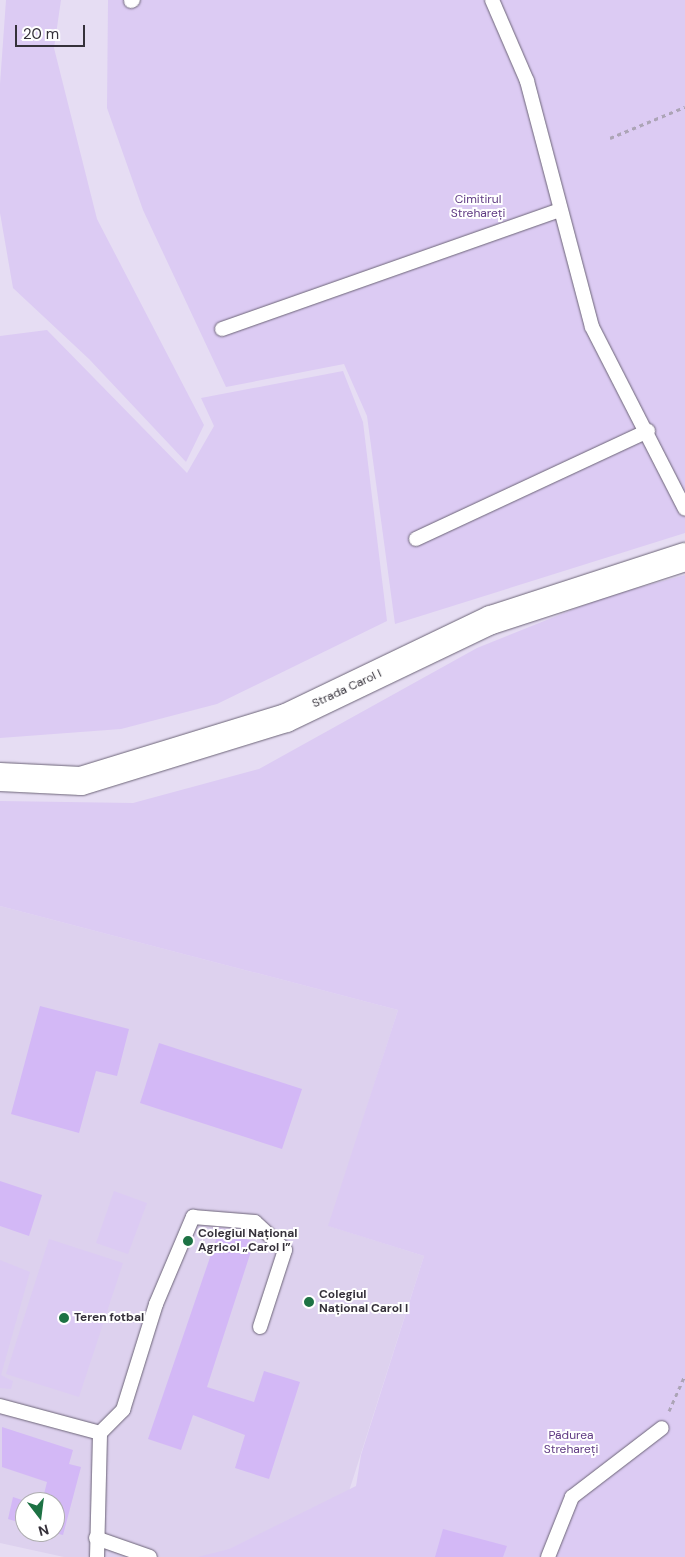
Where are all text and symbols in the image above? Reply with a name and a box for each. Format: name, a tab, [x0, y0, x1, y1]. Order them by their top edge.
scale bar	[18, 15, 88, 47]
text: 20 m	[23, 24, 59, 44]
park label: Cimitirul Strehareți	[451, 193, 505, 221]
street label: Strada Carol I	[310, 667, 384, 711]
place label: Colegiul Național Agricol „Carol I”	[198, 1227, 297, 1255]
marker: Colegiul Național Agricol „Carol I”	[182, 1235, 194, 1247]
place label: Colegiul Național Carol l	[319, 1288, 408, 1316]
marker: Colegiul Național Carol l	[303, 1296, 315, 1308]
place label: Teren fotbal	[74, 1311, 144, 1325]
marker: Teren fotbal	[58, 1312, 70, 1324]
park label: Pădurea Strehareți	[544, 1429, 598, 1457]
north arrow	[15, 1492, 65, 1542]
text: N	[36, 1521, 51, 1541]

